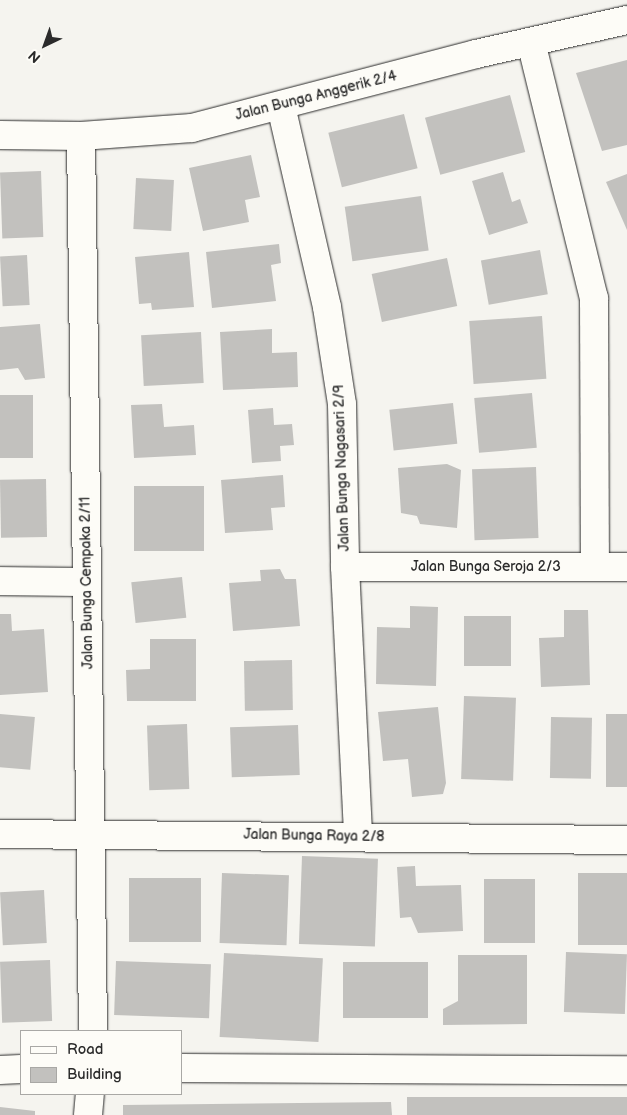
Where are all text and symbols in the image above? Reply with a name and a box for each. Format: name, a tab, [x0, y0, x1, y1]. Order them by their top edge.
north arrow	[20, 20, 70, 70]
text: N	[25, 47, 44, 66]
street label: Jalan Bunga Anggerik 2/4	[234, 68, 398, 124]
street label: Jalan Bunga Nagasari 2/9	[331, 384, 353, 552]
street label: Jalan Bunga Cempaka 2/11	[77, 497, 97, 669]
street label: Jalan Bunga Seroja 2/3	[411, 559, 561, 575]
street label: Jalan Bunga Raya 2/8	[243, 826, 385, 846]
legend	[20, 1030, 182, 1095]
text: Road	[67, 1040, 103, 1059]
text: Building	[67, 1065, 122, 1084]

